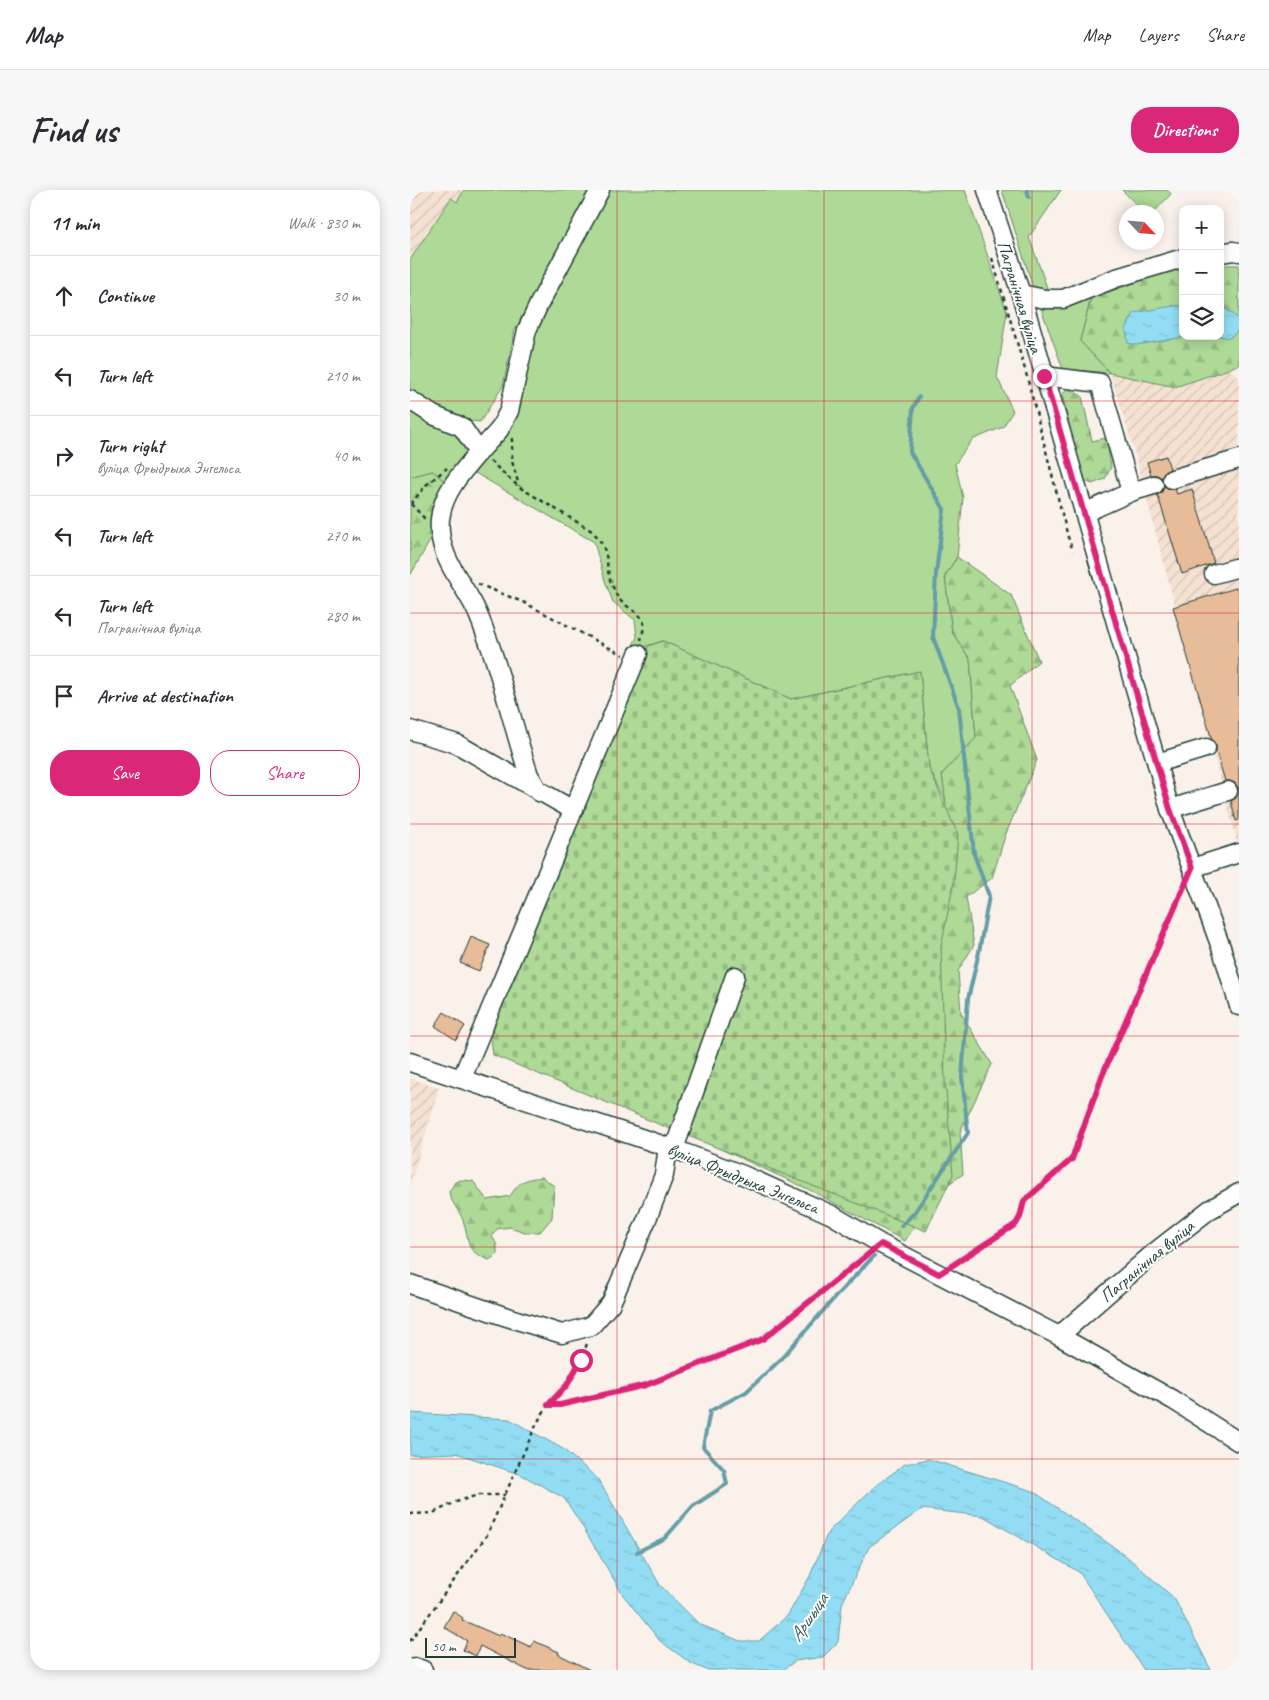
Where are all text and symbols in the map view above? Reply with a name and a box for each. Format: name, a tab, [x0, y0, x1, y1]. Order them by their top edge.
text: Map	[25, 20, 62, 50]
text: Map	[1083, 24, 1111, 46]
text: Layers	[1139, 24, 1178, 46]
text: Share	[1206, 24, 1244, 46]
button: Directions	[1131, 107, 1239, 153]
text: Find us	[30, 108, 117, 153]
north arrow	[1119, 205, 1164, 250]
map controls	[1179, 205, 1224, 340]
button: +	[1179, 205, 1224, 250]
text: 11 min	[50, 210, 100, 236]
text: Walk · 830 m	[288, 213, 360, 233]
street label: Пагранічная вуліца	[992, 238, 1048, 357]
button: −	[1179, 250, 1224, 295]
icon: ahead	[50, 282, 78, 310]
text: Continue	[97, 284, 154, 308]
text: 30 m	[333, 286, 360, 306]
button: layers	[1179, 295, 1224, 340]
icon: left	[50, 362, 78, 390]
text: Turn left	[97, 364, 152, 388]
route end	[1033, 365, 1056, 388]
text: 210 m	[326, 366, 360, 386]
text: Turn right	[97, 434, 164, 458]
icon: right	[50, 442, 78, 470]
text: 40 m	[333, 446, 360, 466]
text: вуліца Фрыдрыха Энгельса	[97, 458, 240, 478]
icon: left	[50, 522, 78, 550]
text: Turn left	[97, 524, 152, 548]
text: 270 m	[326, 526, 360, 546]
text: Turn left	[97, 594, 152, 618]
icon: left	[50, 602, 78, 630]
text: 280 m	[326, 606, 360, 626]
text: Пагранічная вуліца	[97, 618, 200, 638]
icon: arrive	[50, 682, 78, 710]
text: Arrive at destination	[97, 684, 233, 708]
button: Save	[50, 750, 200, 796]
button: Share	[210, 750, 360, 796]
street label: вуліца Фрыдрыха Энгельса	[664, 1138, 823, 1219]
street label: Пагранічная вуліца	[1095, 1214, 1199, 1307]
route start	[570, 1349, 593, 1372]
water label: Аршыца	[784, 1587, 835, 1646]
scale bar	[425, 1635, 516, 1658]
text: 50 m	[432, 1638, 456, 1655]

